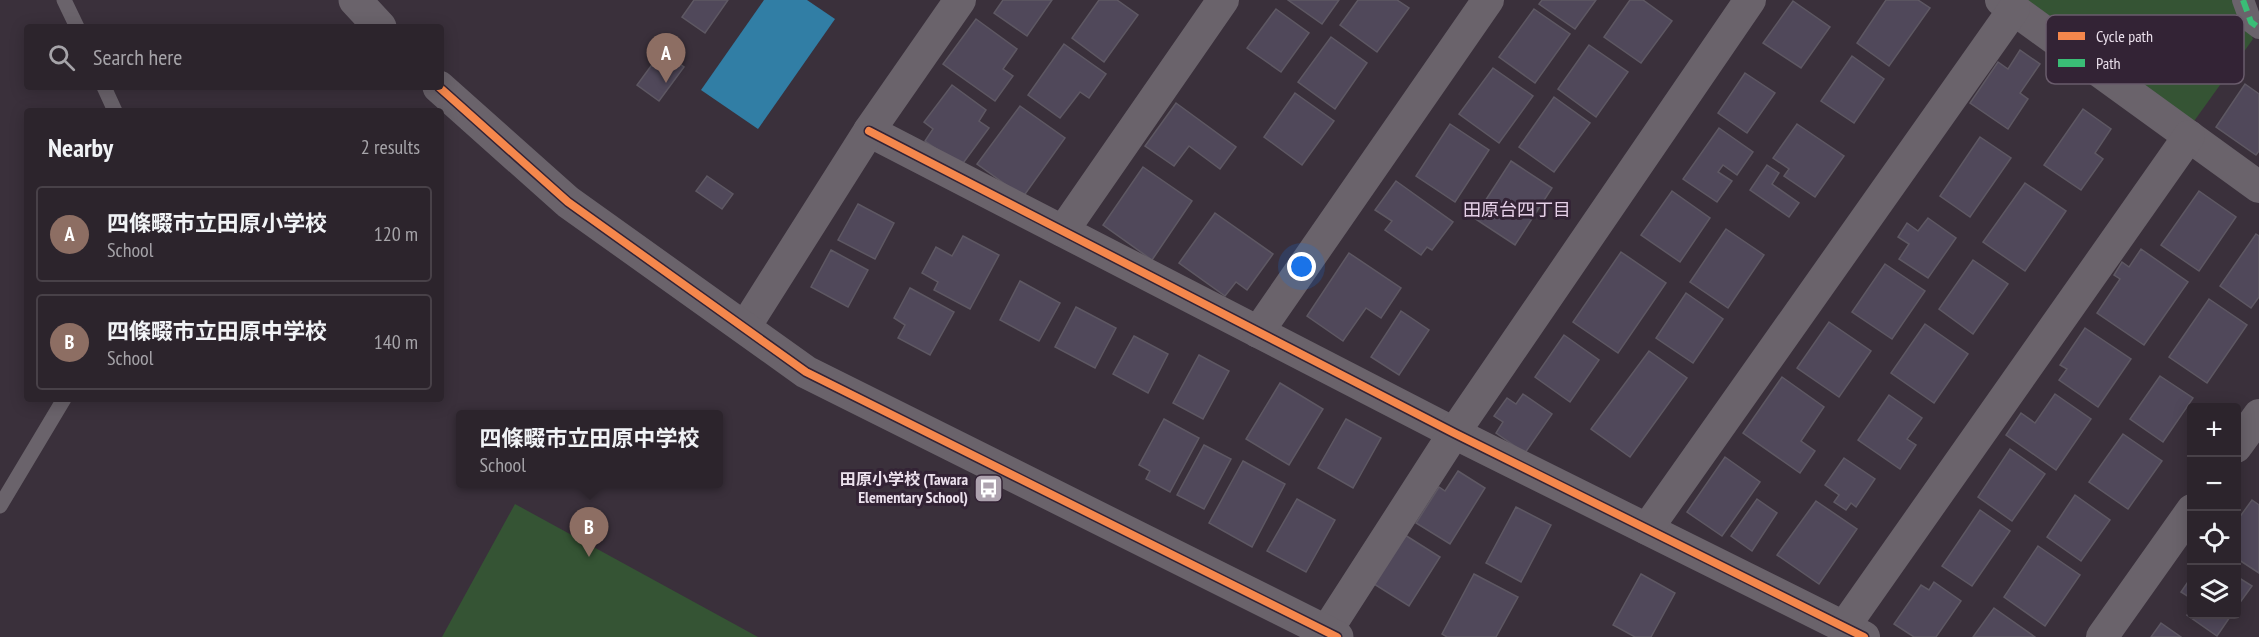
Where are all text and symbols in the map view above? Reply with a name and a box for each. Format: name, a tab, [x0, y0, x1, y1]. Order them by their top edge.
legend	[2046, 15, 2244, 84]
search box	[24, 24, 444, 90]
text: Cycle path	[2096, 26, 2153, 46]
pin: A	[646, 34, 686, 83]
icon: search	[45, 41, 78, 74]
text: Search here	[93, 43, 182, 71]
text: Path	[2096, 53, 2121, 73]
text: Nearby	[48, 131, 113, 164]
text: 2 results	[361, 134, 420, 160]
district label: 田原台四丁目	[1463, 198, 1571, 221]
text: 四條畷市立田原小学校	[107, 209, 327, 237]
text: A	[64, 221, 75, 247]
text: 120 m	[374, 221, 418, 247]
text: School	[107, 237, 153, 263]
your location	[1287, 252, 1316, 281]
text: 四條畷市立田原中学校	[107, 317, 327, 345]
text: B	[65, 329, 74, 355]
text: 140 m	[374, 329, 418, 355]
text: School	[107, 345, 153, 371]
map controls	[2187, 403, 2241, 619]
button: +	[2187, 403, 2241, 457]
popup	[456, 410, 723, 488]
text: 四條畷市立田原中学校	[479, 424, 700, 452]
text: School	[479, 452, 526, 478]
button: −	[2187, 457, 2241, 511]
place label: 田原小学校 (Tawara Elementary School)	[840, 469, 968, 507]
bus stop icon: 田原小学校 (Tawara Elementary School)	[973, 472, 1005, 504]
pin: B	[570, 508, 608, 557]
button: locate	[2187, 511, 2241, 565]
button: layers	[2187, 565, 2241, 619]

